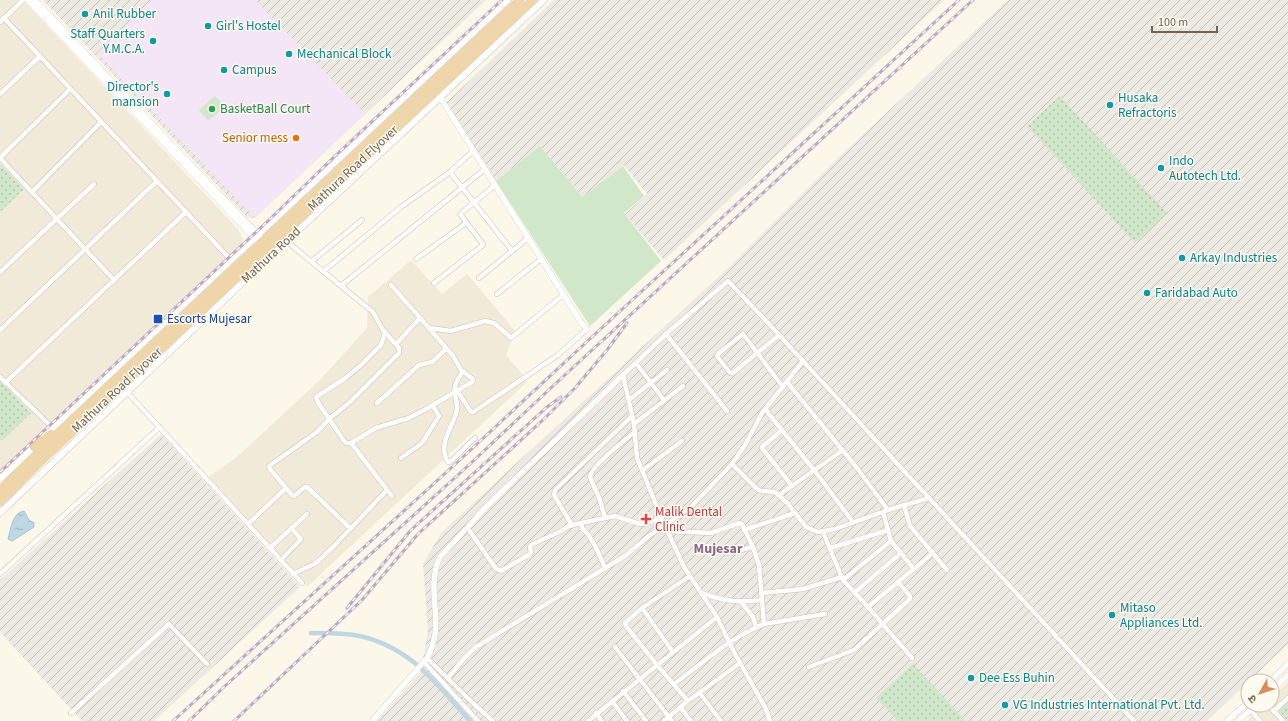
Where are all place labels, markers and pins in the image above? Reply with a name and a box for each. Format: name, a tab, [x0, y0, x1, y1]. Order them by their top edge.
place label: Anil Rubber	[93, 5, 157, 23]
marker: Anil Rubber	[80, 9, 90, 19]
place label: Girl's Hostel	[216, 17, 281, 35]
marker: Girl's Hostel	[203, 21, 213, 31]
place label: Staff Quarters Y.M.C.A.	[70, 25, 146, 58]
marker: Staff Quarters Y.M.C.A.	[148, 36, 158, 46]
place label: Mechanical Block	[297, 45, 392, 63]
marker: Mechanical Block	[284, 49, 294, 59]
place label: Campus	[232, 61, 277, 79]
marker: Campus	[219, 65, 229, 75]
place label: Director's mansion	[107, 78, 160, 111]
marker: Director's mansion	[162, 89, 172, 99]
place label: Husaka Refractoris	[1118, 89, 1177, 122]
place label: BasketBall Court	[220, 100, 311, 118]
marker: Husaka Refractoris	[1105, 100, 1115, 110]
marker: BasketBall Court	[207, 104, 217, 114]
place label: Senior mess	[222, 129, 289, 147]
marker: Senior mess	[291, 133, 301, 143]
place label: Indo Autotech Ltd.	[1169, 152, 1241, 185]
marker: Indo Autotech Ltd.	[1156, 163, 1166, 173]
place label: Arkay Industries	[1190, 249, 1278, 267]
marker: Arkay Industries	[1177, 253, 1187, 263]
place label: Faridabad Auto	[1155, 284, 1238, 302]
marker: Faridabad Auto	[1142, 288, 1152, 298]
place label: Escorts Mujesar	[167, 310, 252, 328]
marker: Escorts Mujesar	[152, 313, 164, 325]
place label: Malik Dental Clinic	[655, 503, 722, 536]
marker: Malik Dental Clinic	[640, 513, 652, 525]
place label: Mitaso Appliances Ltd.	[1120, 599, 1203, 632]
marker: Mitaso Appliances Ltd.	[1107, 610, 1117, 620]
place label: Dee Ess Buhin	[979, 669, 1055, 687]
marker: Dee Ess Buhin	[966, 673, 976, 683]
place label: VG Industries International Pvt. Ltd.	[1013, 696, 1205, 714]
marker: VG Industries International Pvt. Ltd.	[1000, 700, 1010, 710]

